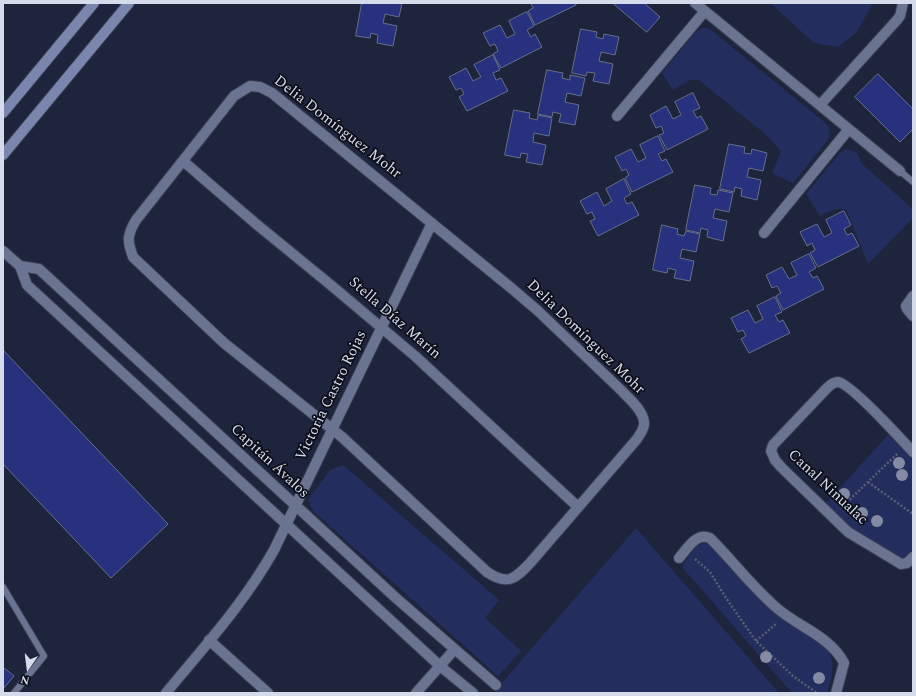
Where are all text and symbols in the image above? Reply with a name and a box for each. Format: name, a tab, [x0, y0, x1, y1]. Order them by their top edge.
street label: Delia Domínguez Mohr	[270, 73, 404, 183]
street label: Stella Díaz Marín	[344, 274, 444, 364]
street label: Delia Domínguez Mohr	[522, 277, 648, 399]
street label: Victoria Castro Rojas	[293, 328, 371, 464]
street label: Capitán Ávalos	[226, 421, 312, 503]
street label: Canal Ninualac	[783, 447, 871, 529]
north arrow	[8, 648, 48, 688]
text: N	[19, 671, 31, 689]

